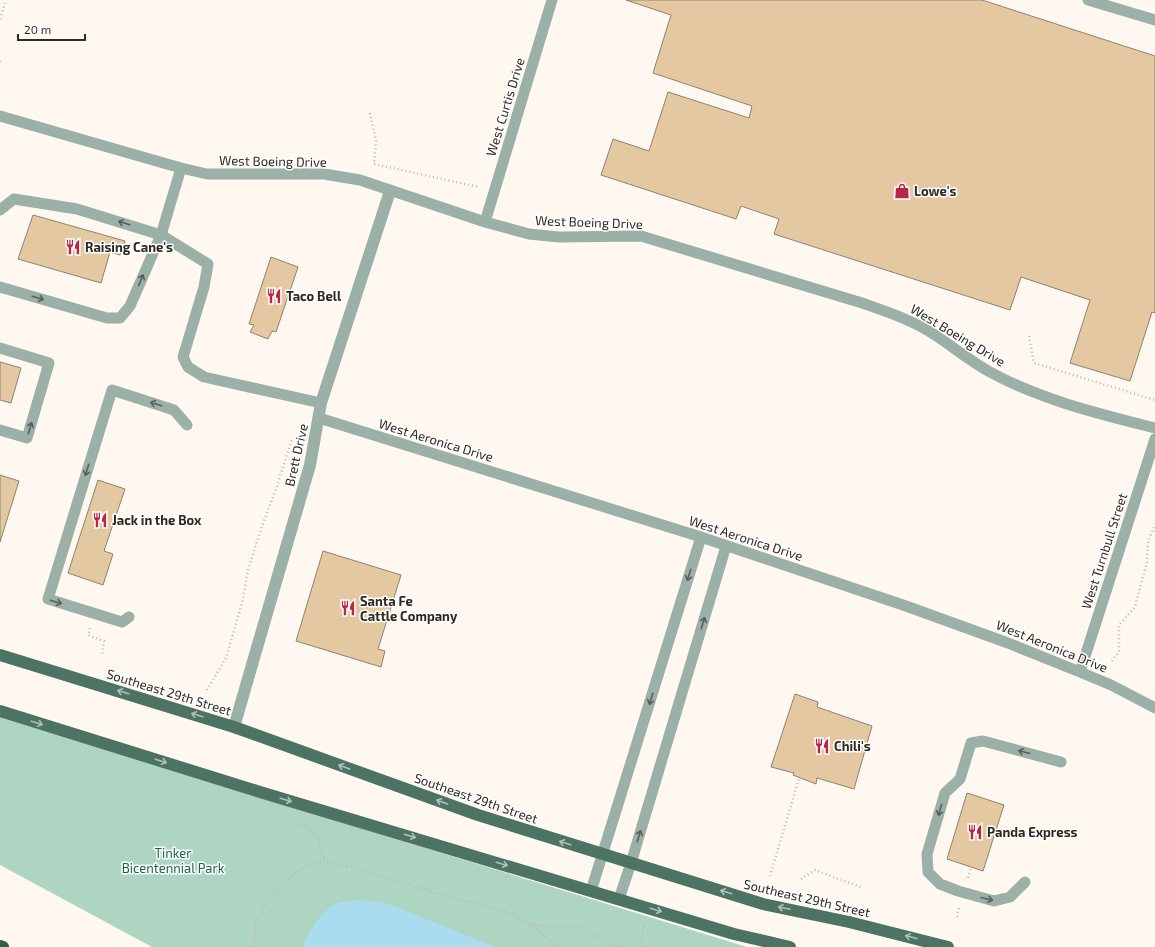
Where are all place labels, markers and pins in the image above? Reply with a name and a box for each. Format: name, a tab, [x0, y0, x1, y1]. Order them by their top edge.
shop icon: Lowe's	[893, 182, 911, 200]
place label: Lowe's	[914, 183, 957, 199]
restaurant icon: Raising Cane's	[64, 238, 82, 256]
place label: Raising Cane's	[85, 239, 173, 255]
restaurant icon: Taco Bell	[265, 287, 283, 305]
place label: Taco Bell	[286, 288, 342, 304]
restaurant icon: Jack in the Box	[91, 511, 109, 529]
place label: Jack in the Box	[112, 512, 202, 528]
place label: Santa Fe Cattle Company	[360, 593, 458, 624]
restaurant icon: Santa Fe Cattle Company	[339, 599, 357, 617]
restaurant icon: Chili's	[813, 737, 831, 755]
place label: Chili's	[834, 738, 871, 754]
restaurant icon: Panda Express	[966, 823, 984, 841]
place label: Panda Express	[987, 824, 1078, 840]

